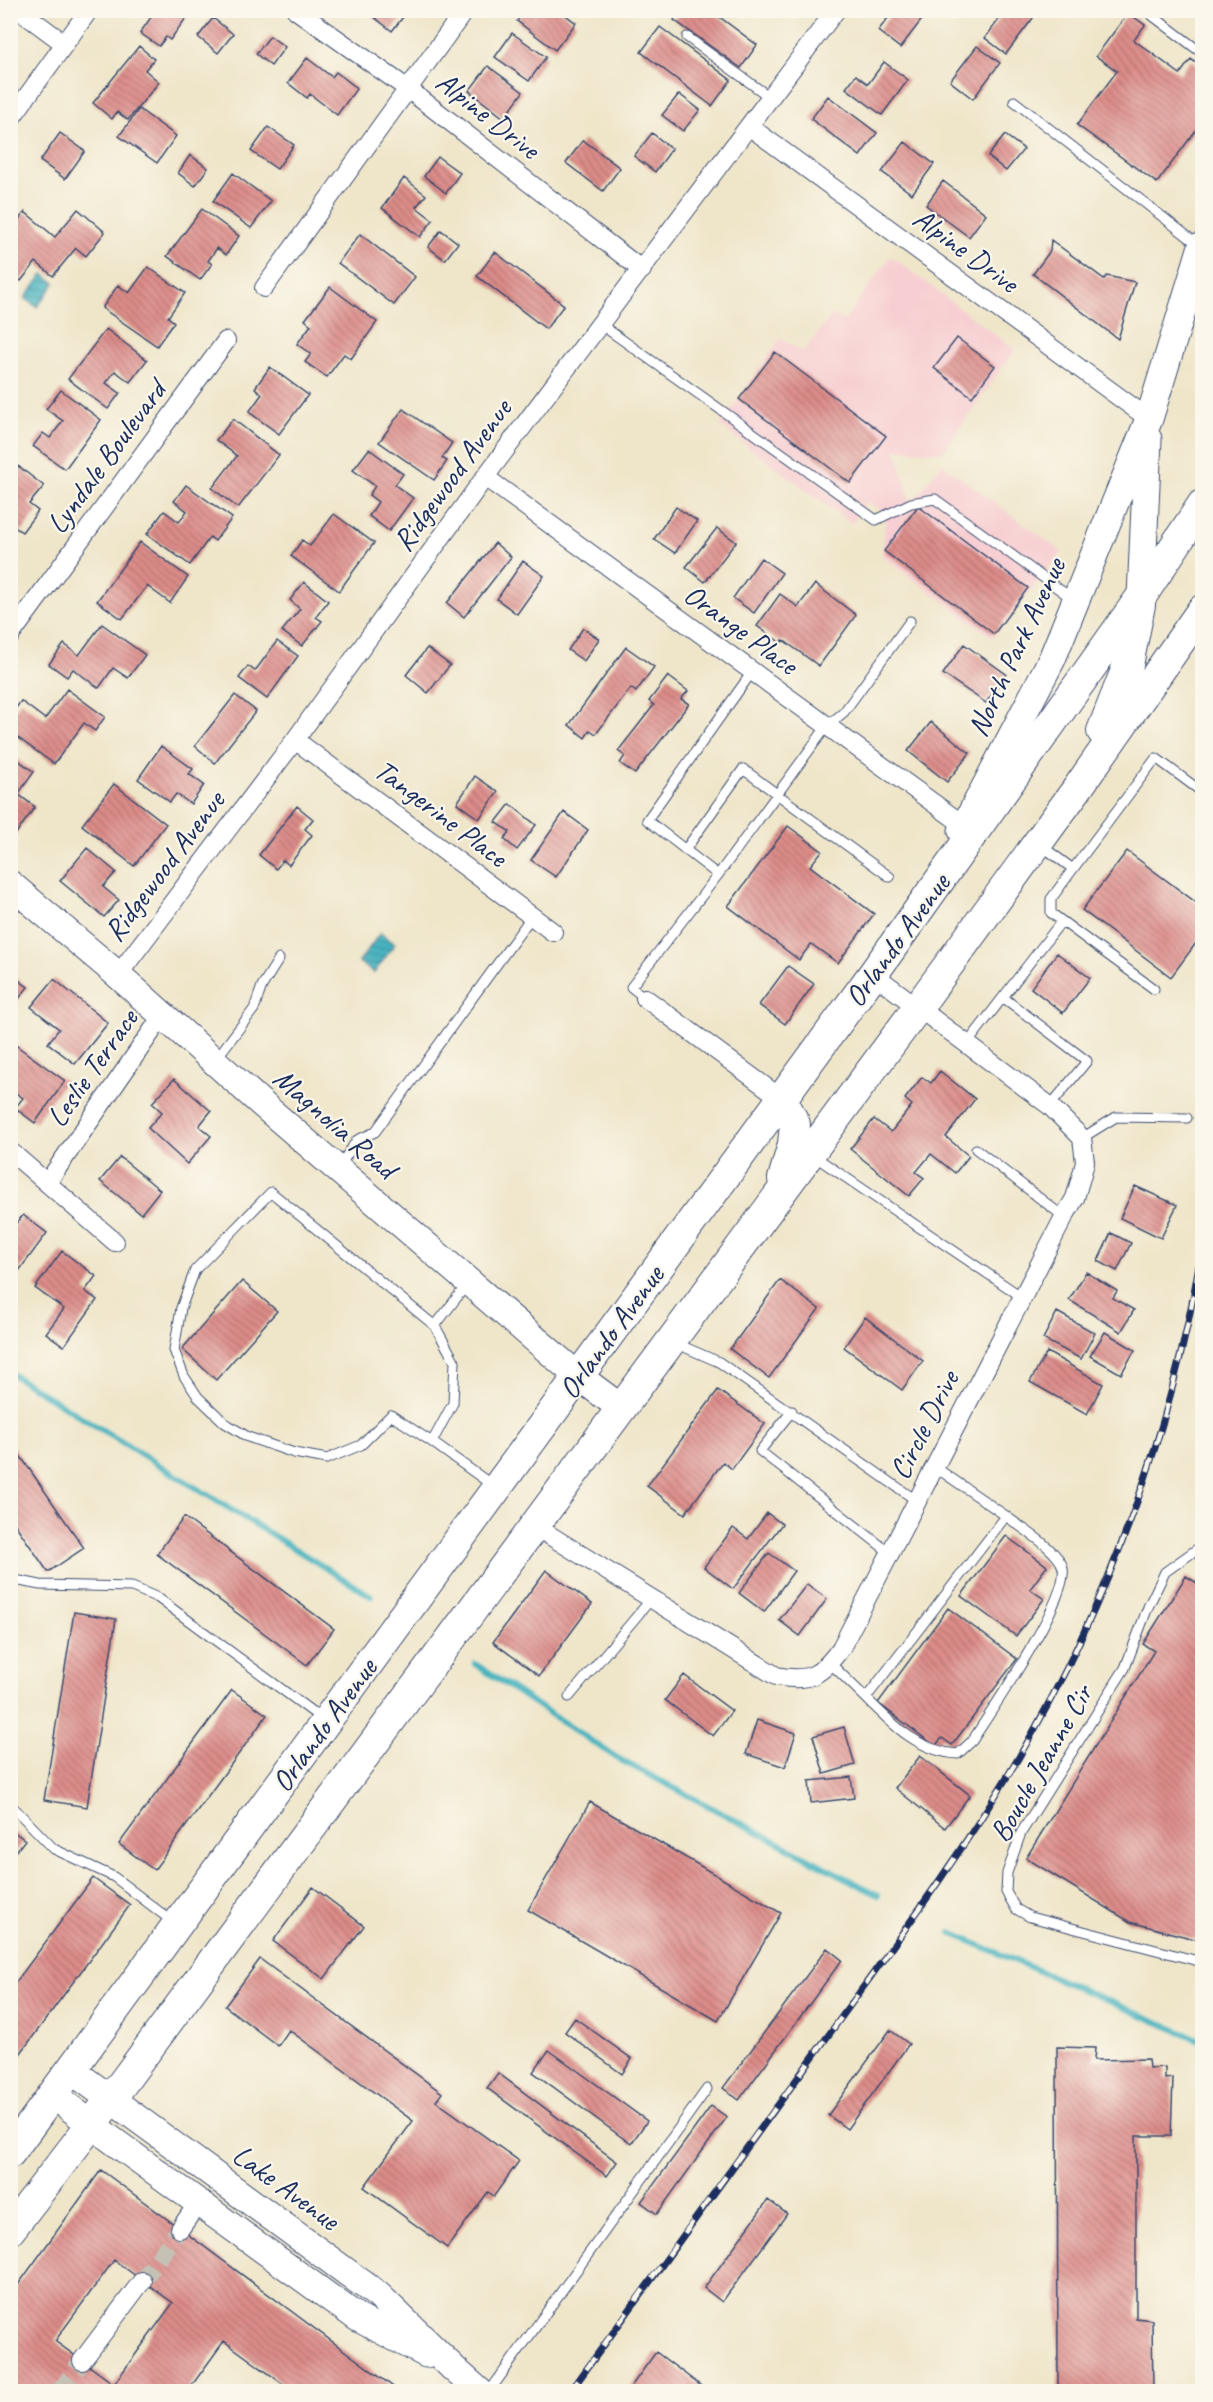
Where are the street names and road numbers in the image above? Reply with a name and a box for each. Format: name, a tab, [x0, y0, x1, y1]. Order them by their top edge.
street label: Alpine Drive	[428, 63, 549, 169]
street label: Alpine Drive	[906, 199, 1028, 302]
street label: Lyndale Boulevard	[38, 370, 177, 541]
street label: Ridgewood Avenue	[384, 390, 521, 558]
street label: North Park Avenue	[958, 550, 1075, 742]
street label: Orange Place	[677, 575, 807, 684]
street label: Tangerine Place	[367, 751, 517, 877]
street label: Ridgewood Avenue	[95, 781, 234, 949]
street label: Orlando Avenue	[836, 864, 960, 1014]
street label: Leslie Terrace	[38, 1000, 148, 1134]
street label: Magnolia Road	[266, 1059, 408, 1190]
street label: Orlando Avenue	[550, 1256, 674, 1406]
street label: Circle Drive	[881, 1362, 968, 1486]
street label: Orlando Avenue	[263, 1649, 387, 1799]
street label: Boucle Jeanne Cir	[981, 1676, 1102, 1848]
street label: Lake Avenue	[225, 2135, 349, 2240]

